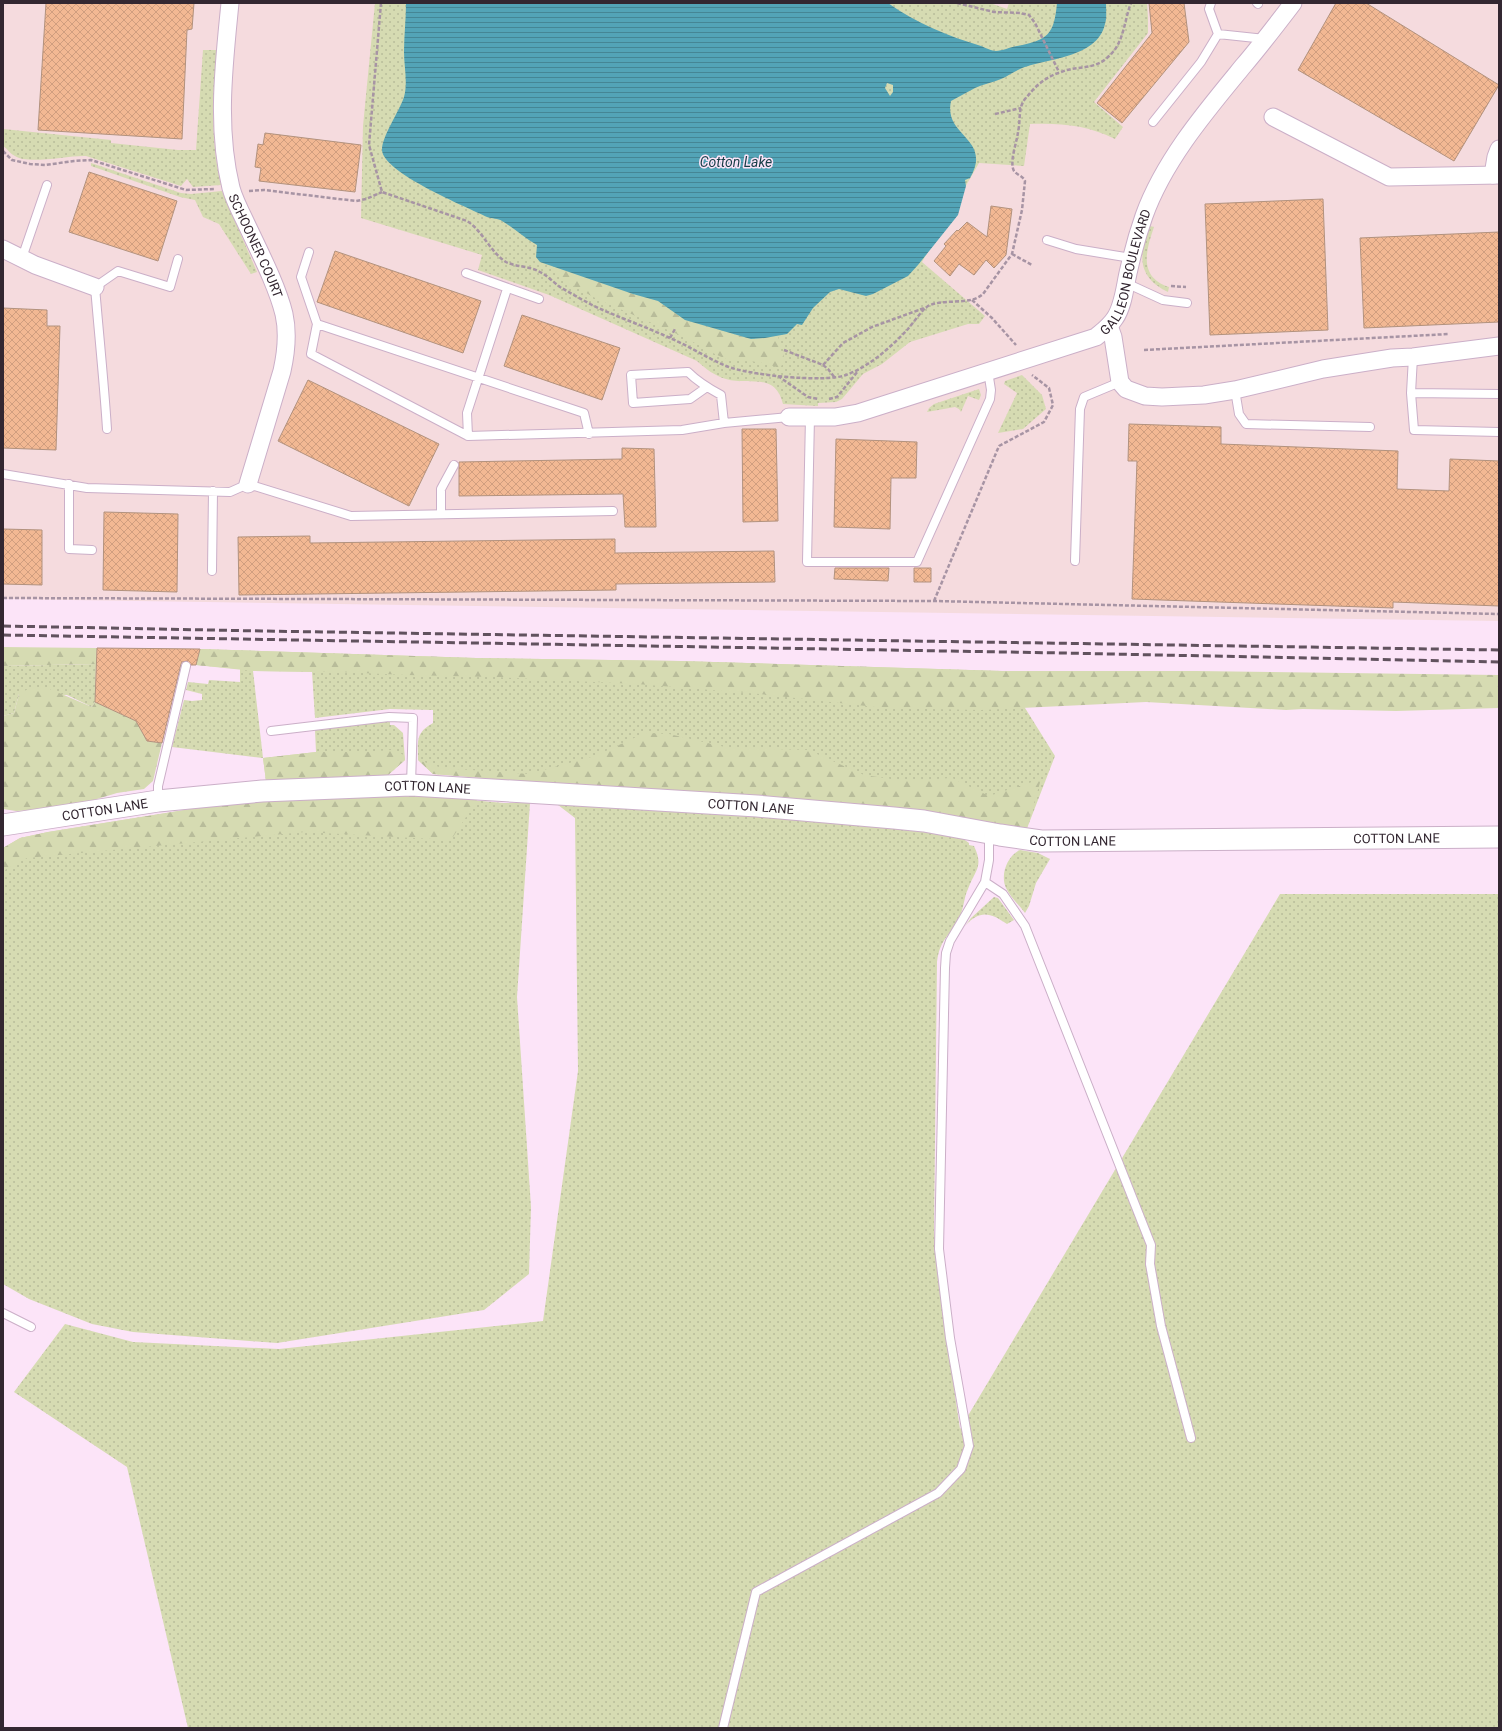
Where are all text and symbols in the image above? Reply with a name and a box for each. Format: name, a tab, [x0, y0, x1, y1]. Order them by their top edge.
water label: Cotton Lake	[700, 154, 772, 170]
street label: SCHOONER COURT	[226, 192, 286, 300]
street label: GALLEON BOULEVARD	[1097, 207, 1153, 338]
street label: COTTON LANE	[384, 777, 471, 796]
street label: COTTON LANE	[61, 795, 149, 823]
street label: COTTON LANE	[707, 796, 795, 817]
street label: COTTON LANE	[1353, 830, 1440, 846]
street label: COTTON LANE	[1028, 832, 1116, 849]

